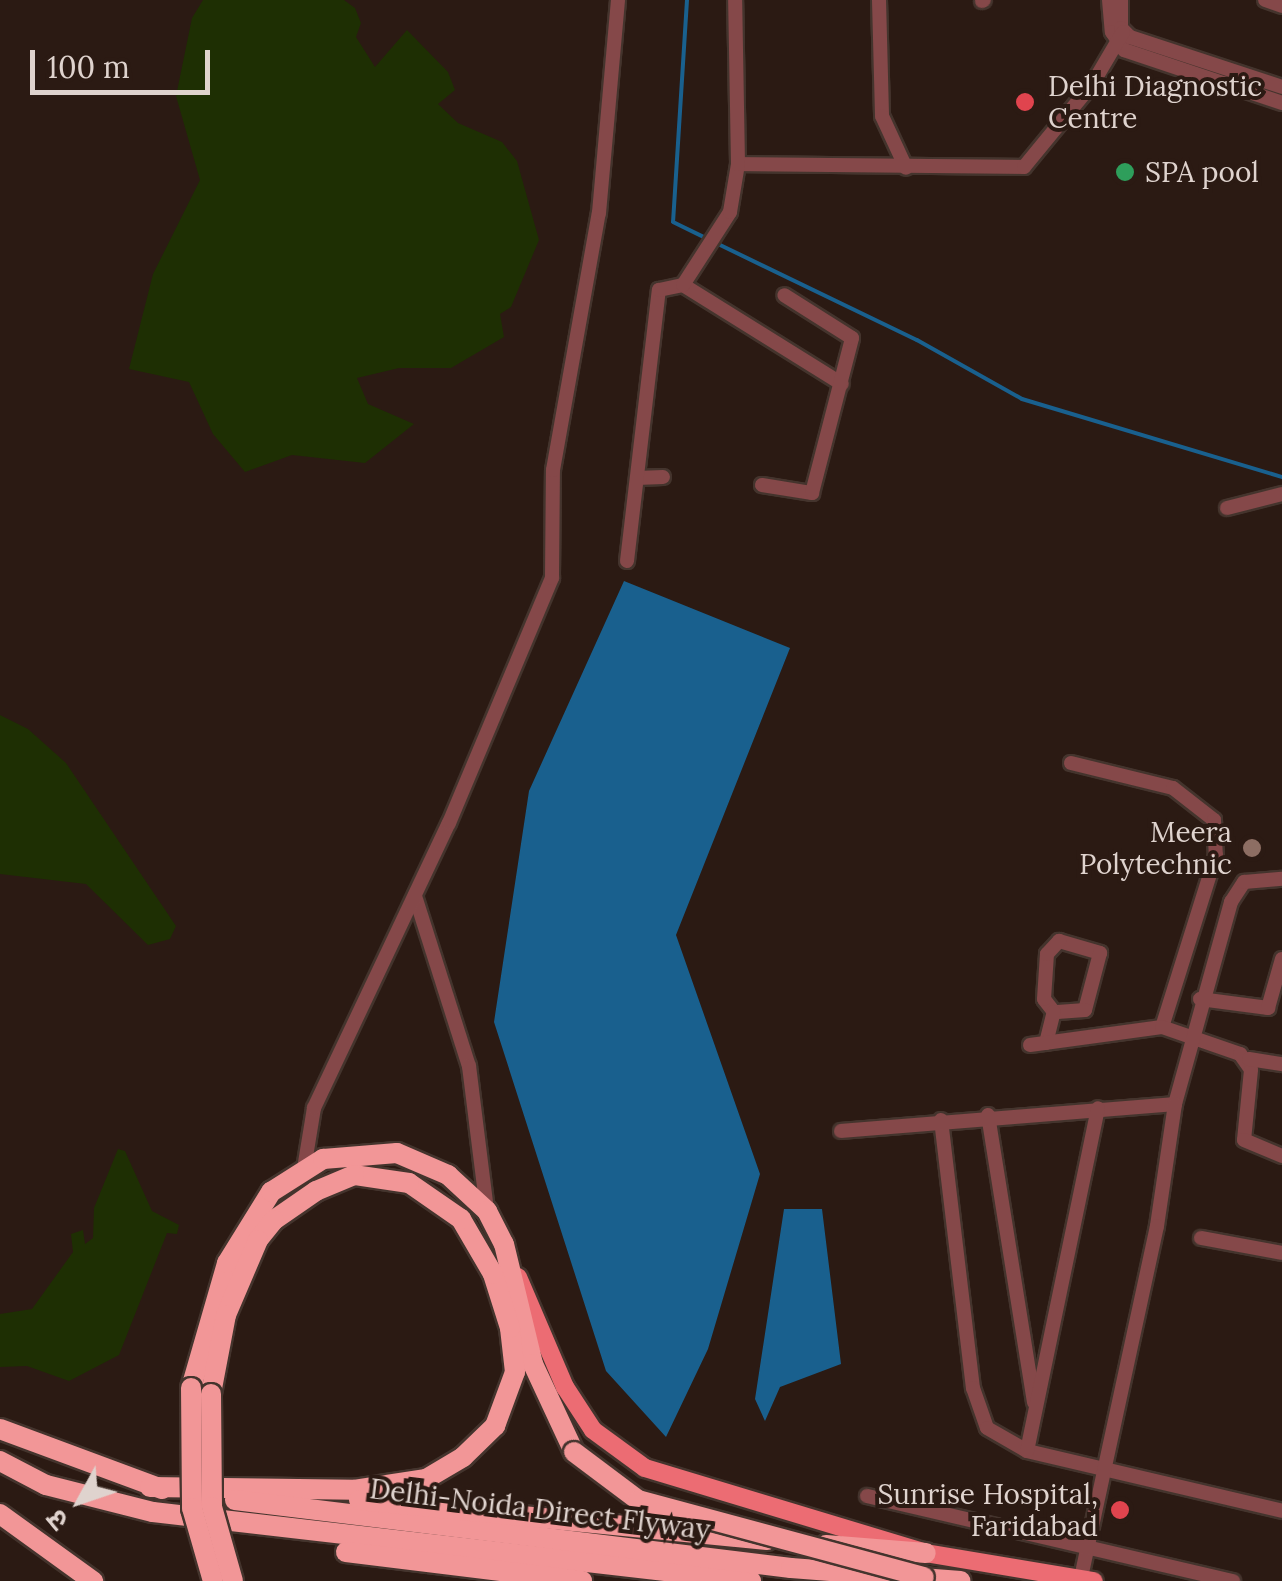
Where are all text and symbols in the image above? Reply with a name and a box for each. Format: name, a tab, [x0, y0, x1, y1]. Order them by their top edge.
scale bar	[35, 30, 215, 92]
text: 100 m	[47, 48, 130, 86]
place label: Delhi Diagnostic Centre	[1048, 69, 1262, 135]
marker: Delhi Diagnostic Centre	[1012, 89, 1038, 115]
place label: SPA pool	[1145, 155, 1259, 189]
marker: SPA pool	[1114, 161, 1136, 183]
place label: Meera Polytechnic	[1079, 815, 1232, 881]
marker: Meera Polytechnic	[1241, 837, 1263, 859]
north arrow	[30, 1451, 130, 1551]
street label: Delhi-Noida Direct Flyway	[368, 1471, 712, 1547]
place label: Sunrise Hospital, Faridabad	[878, 1477, 1098, 1543]
marker: Sunrise Hospital, Faridabad	[1107, 1497, 1133, 1523]
text: उ	[38, 1502, 76, 1538]

